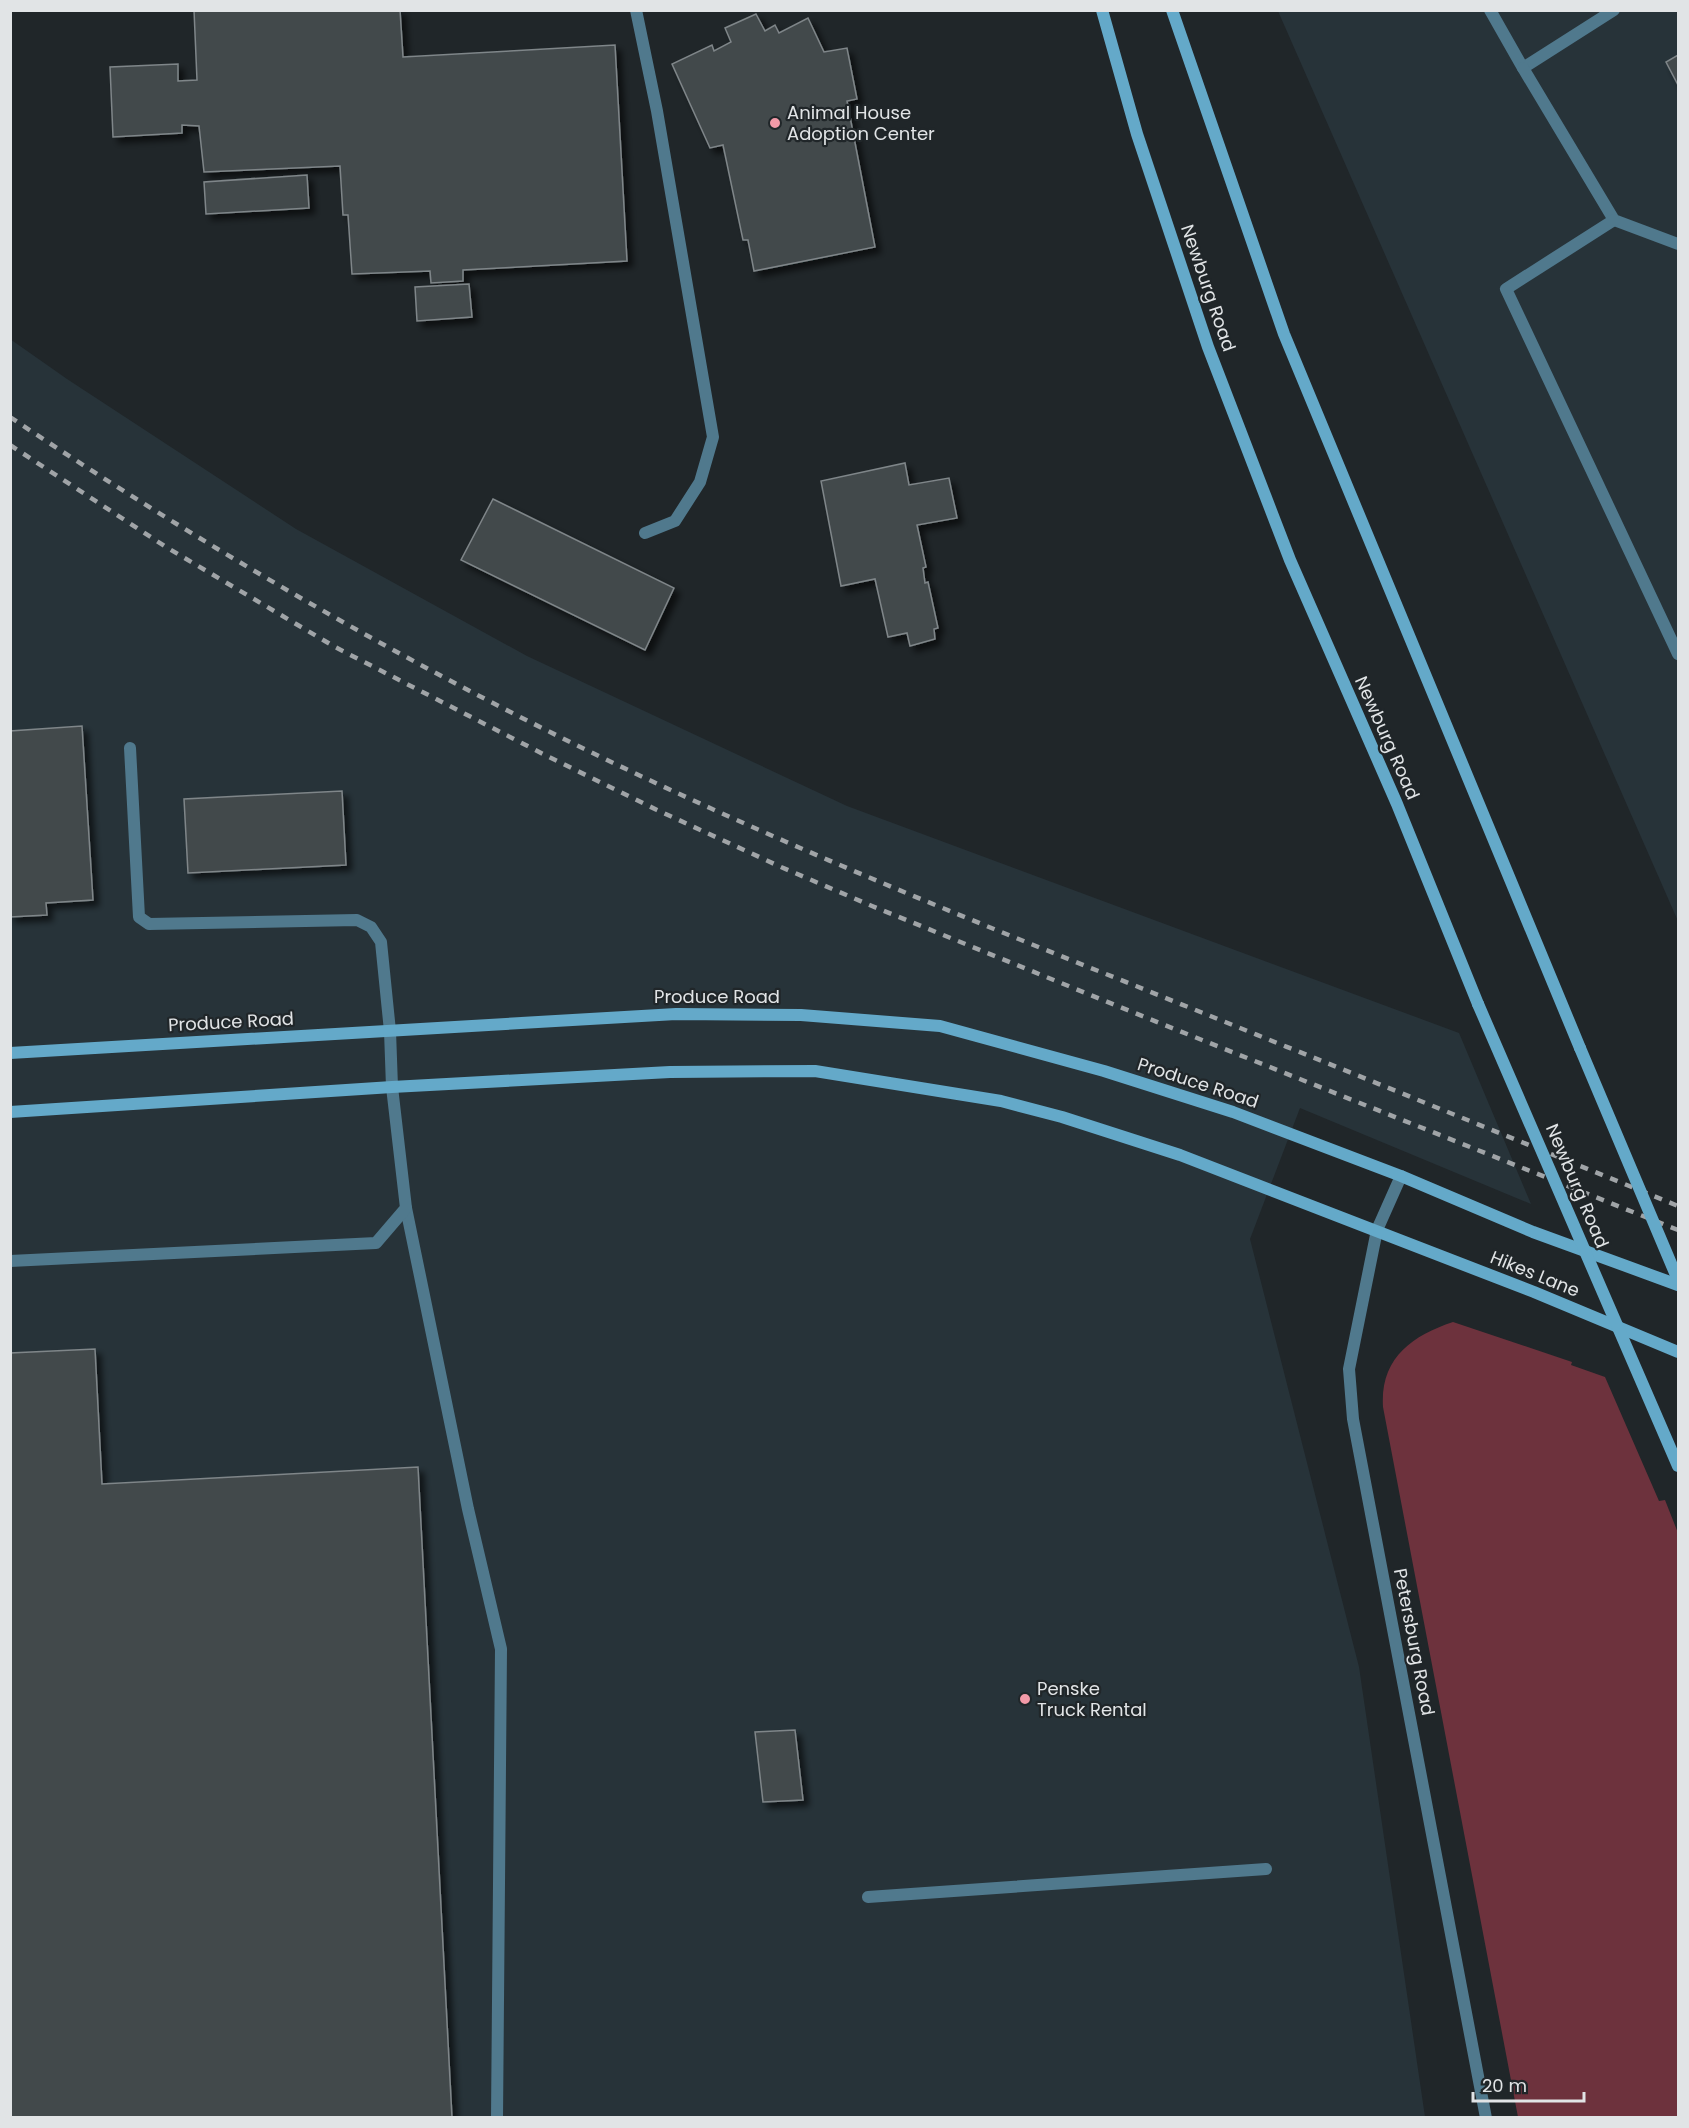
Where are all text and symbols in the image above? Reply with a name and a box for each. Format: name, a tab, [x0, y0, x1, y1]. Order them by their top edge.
place label: Animal House Adoption Center	[787, 100, 935, 146]
marker: Animal House Adoption Center	[768, 116, 782, 130]
street label: Newburg Road	[1175, 221, 1242, 355]
street label: Newburg Road	[1349, 672, 1426, 804]
street label: Produce Road	[654, 984, 780, 1009]
street label: Produce Road	[167, 1006, 295, 1037]
street label: Produce Road	[1134, 1051, 1262, 1114]
street label: Newburg Road	[1540, 1120, 1615, 1252]
street label: Hikes Lane	[1487, 1244, 1584, 1303]
street label: Petersburg Road	[1388, 1566, 1441, 1718]
place label: Penske Truck Rental	[1037, 1676, 1147, 1722]
marker: Penske Truck Rental	[1018, 1692, 1032, 1706]
scale bar	[1473, 2065, 1584, 2103]
text: 20 m	[1482, 2073, 1527, 2098]

